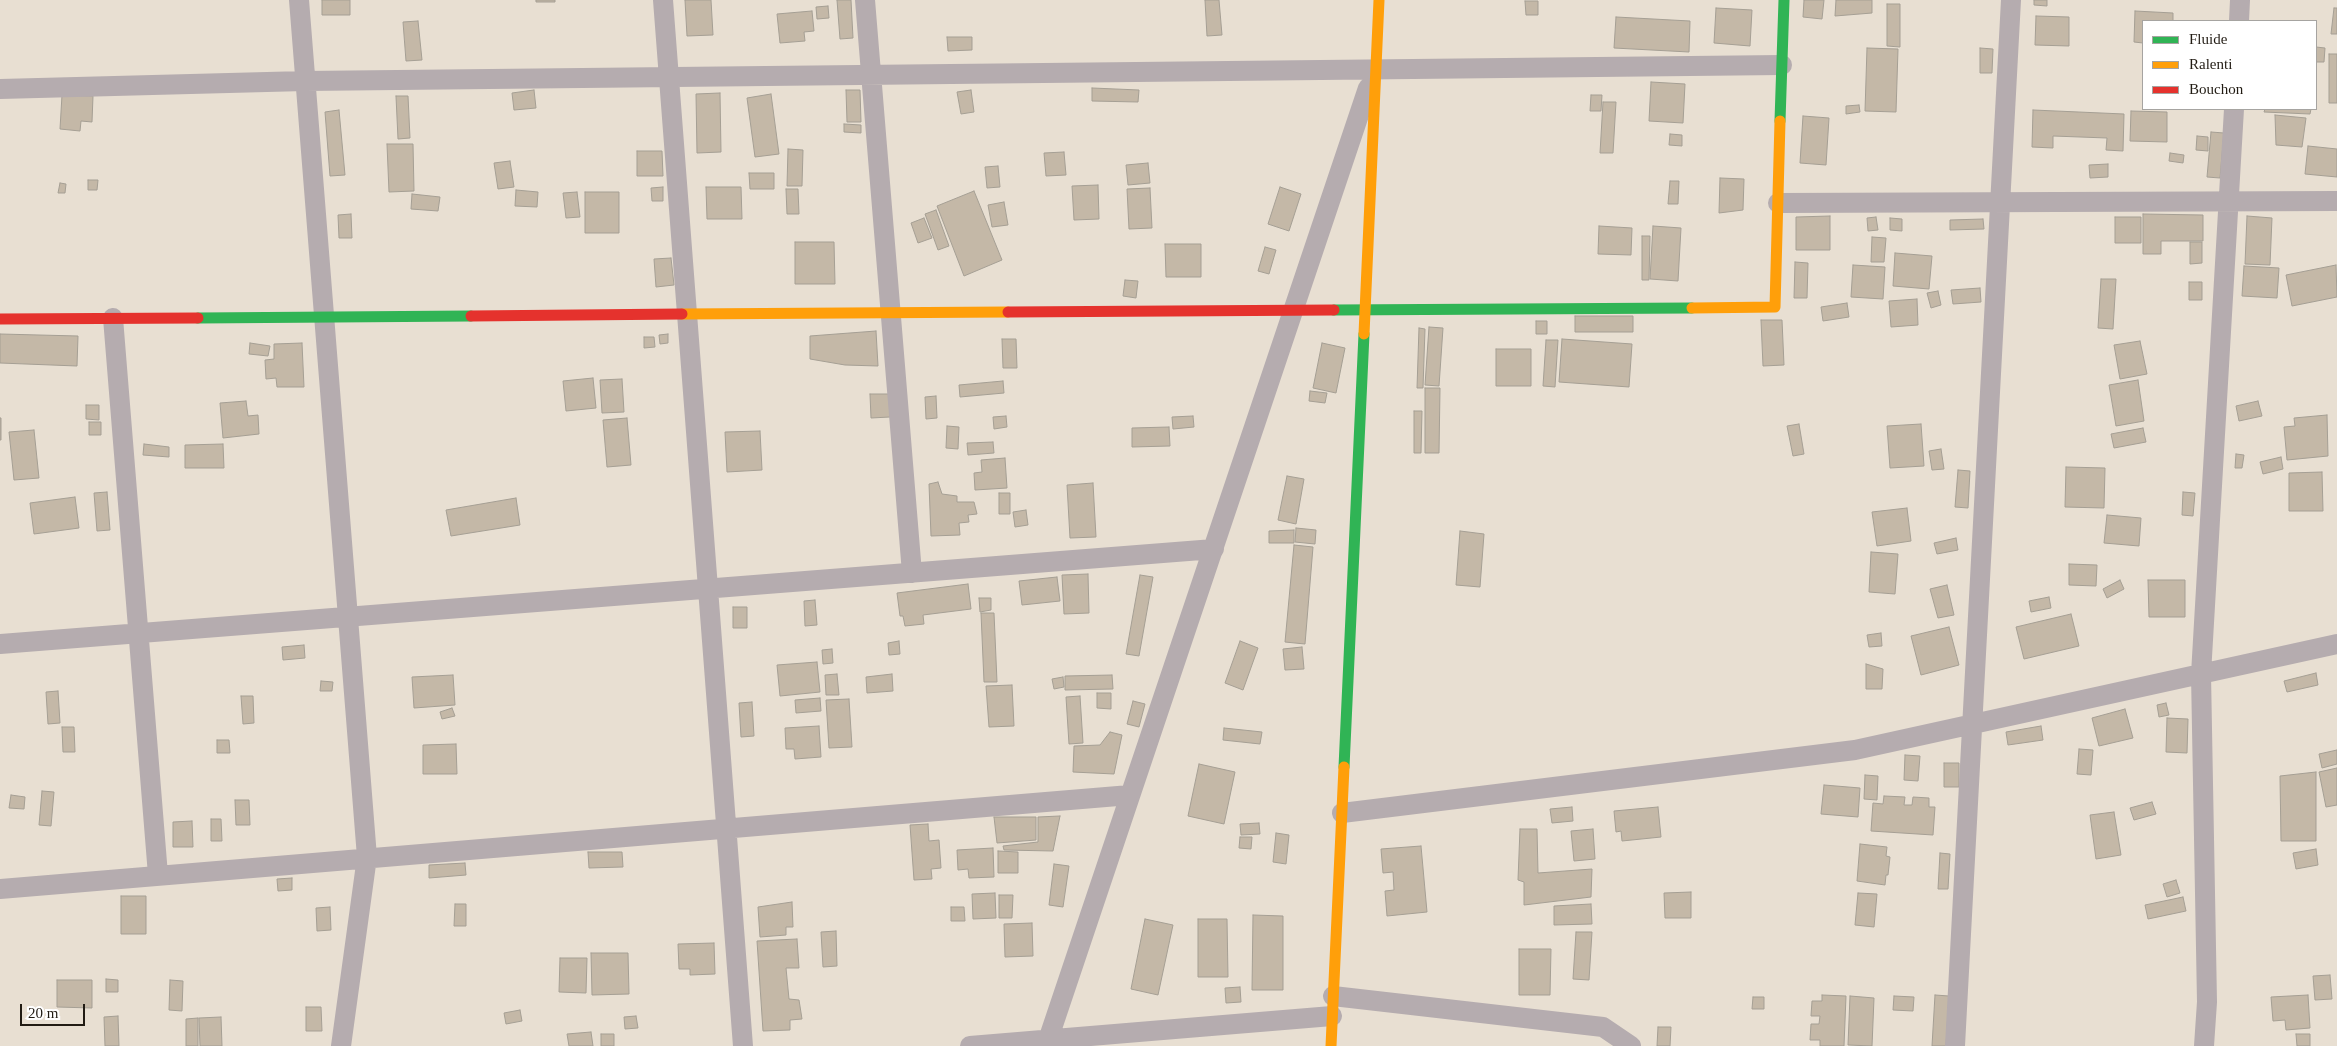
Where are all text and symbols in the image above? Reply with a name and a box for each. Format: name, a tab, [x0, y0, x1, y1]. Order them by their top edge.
legend	[2142, 20, 2317, 110]
text: Fluide	[2189, 31, 2227, 47]
text: Ralenti	[2189, 56, 2232, 72]
text: Bouchon	[2189, 81, 2243, 97]
scale bar	[22, 994, 88, 1026]
text: 20 m	[28, 1005, 58, 1021]

